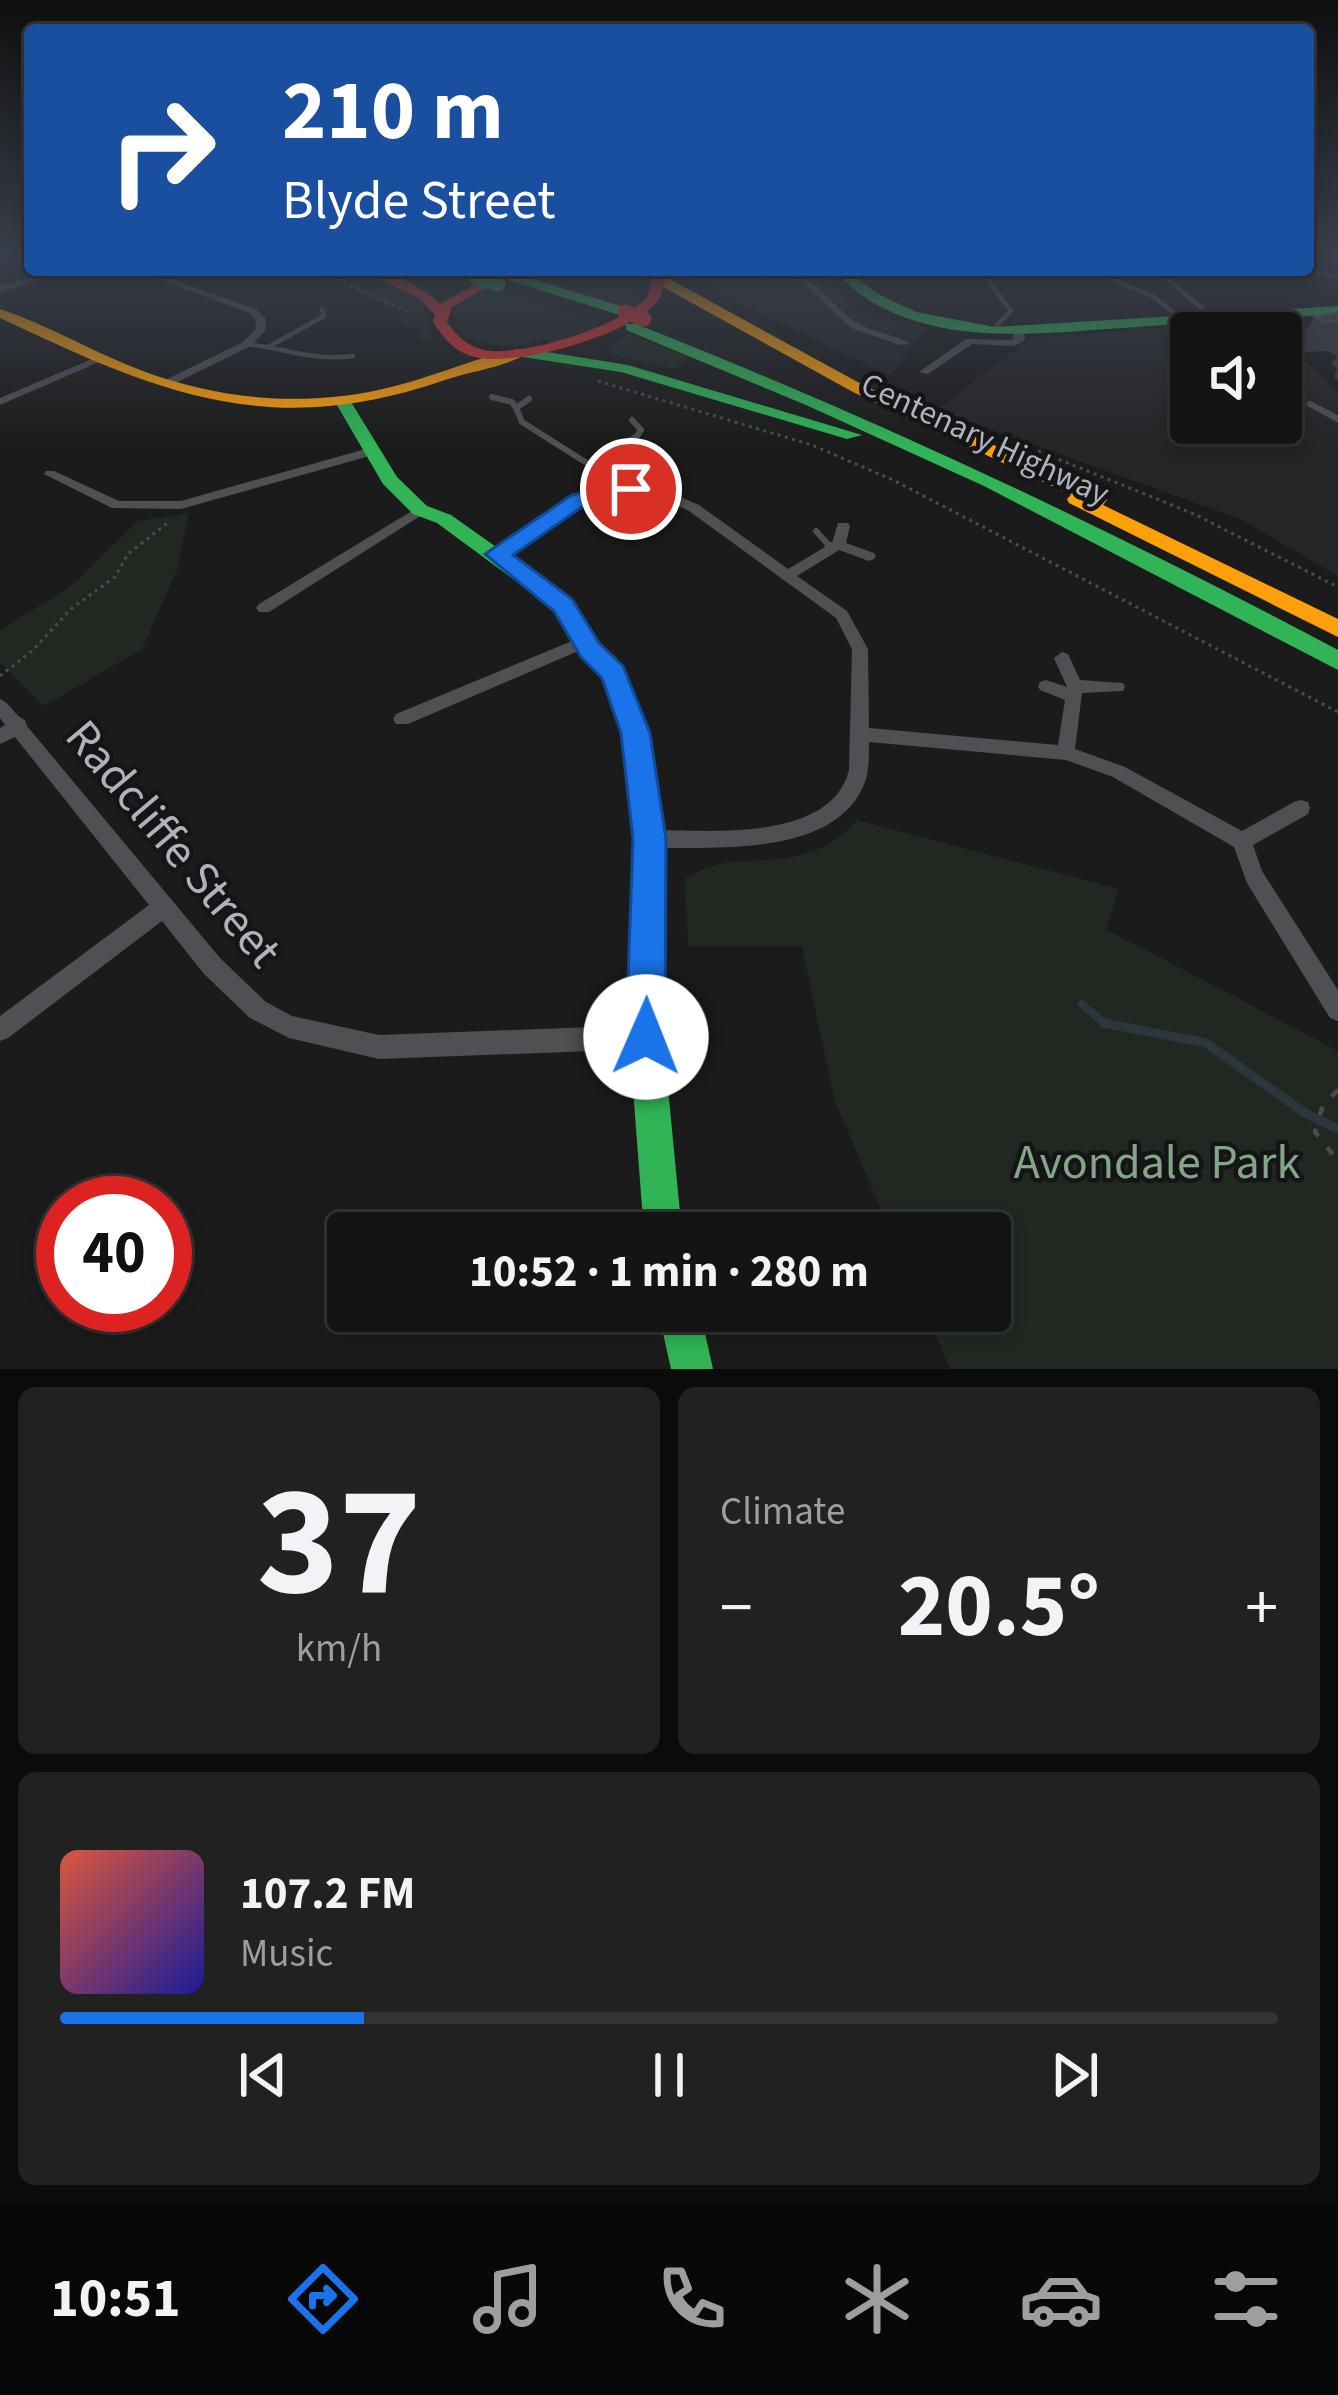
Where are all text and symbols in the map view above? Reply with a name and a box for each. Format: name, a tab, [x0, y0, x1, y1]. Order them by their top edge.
text: 210 m	[282, 52, 504, 172]
icon: right	[84, 72, 240, 228]
text: Blyde Street	[282, 163, 555, 240]
map controls	[1170, 312, 1302, 444]
button: sound	[1170, 312, 1302, 444]
street label: Centenary Highway	[853, 361, 1117, 517]
pin	[580, 438, 682, 540]
icon: arrive	[598, 456, 664, 522]
street label: Radcliffe Street	[49, 705, 297, 983]
position arrow	[583, 974, 709, 1100]
park label: Avondale Park	[1014, 1129, 1300, 1197]
speed limit sign: 40	[36, 1176, 192, 1332]
text: 10:52 · 1 min · 280 m	[469, 1240, 869, 1304]
text: 37	[257, 1432, 421, 1654]
text: Climate	[720, 1484, 845, 1540]
text: 20.5°	[898, 1543, 1100, 1671]
text: −	[720, 1561, 753, 1655]
text: +	[1245, 1561, 1278, 1655]
text: km/h	[296, 1621, 382, 1677]
text: 107.2 FM	[240, 1862, 415, 1926]
text: Music	[240, 1926, 333, 1982]
icon: previous	[230, 2042, 296, 2108]
icon: pause	[636, 2042, 702, 2108]
icon: next	[1042, 2042, 1108, 2108]
icon: directions	[281, 2257, 365, 2341]
icon: music	[466, 2257, 550, 2341]
icon: phone	[650, 2257, 734, 2341]
icon: climate	[835, 2257, 919, 2341]
icon: car	[1019, 2257, 1103, 2341]
icon: filters	[1204, 2257, 1288, 2341]
text: 10:51	[50, 2261, 181, 2338]

